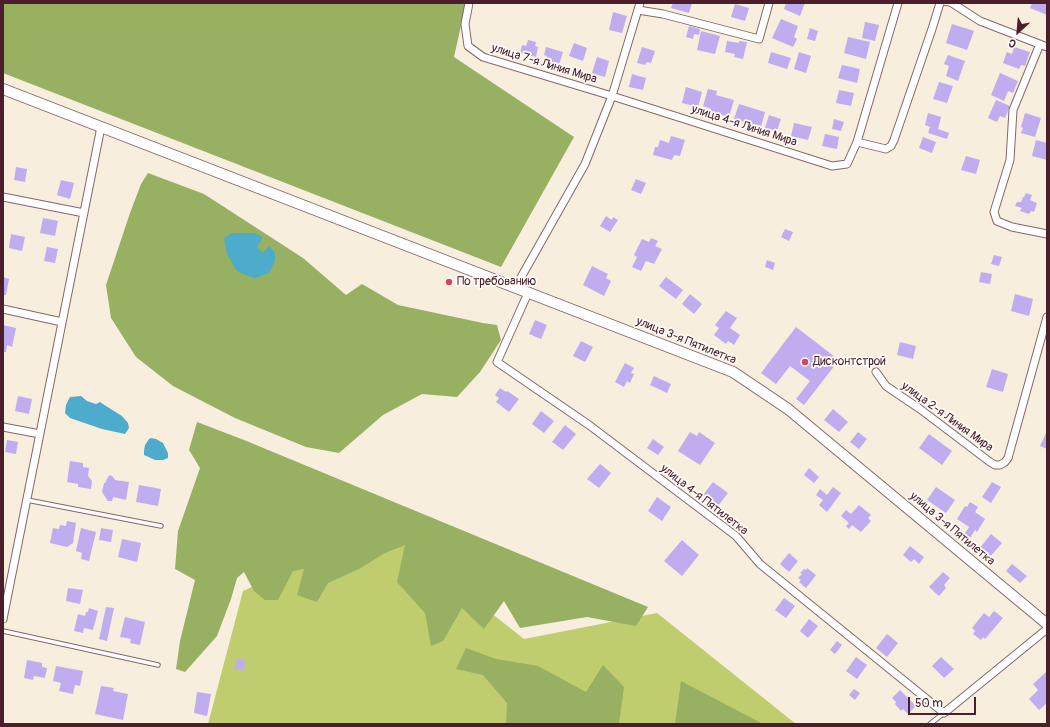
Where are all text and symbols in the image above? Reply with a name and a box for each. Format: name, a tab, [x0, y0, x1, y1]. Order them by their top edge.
north arrow	[998, 12, 1038, 52]
text: С	[1007, 36, 1018, 51]
street label: улица 7-я Линия Мира	[490, 41, 598, 87]
street label: улица 4-я Линия Мира	[689, 102, 799, 150]
place label: По требованию	[457, 275, 536, 289]
marker: По требованию	[444, 277, 454, 287]
street label: улица 3-я Пятилетка	[634, 314, 738, 368]
place label: Дисконтстрой	[813, 355, 886, 369]
marker: Дисконтстрой	[800, 357, 810, 367]
street label: улица 2-я Линия Мира	[898, 379, 996, 455]
street label: улица 4-я Пятилетка	[657, 461, 751, 539]
street label: улица 3-я Пятилетка	[906, 489, 998, 569]
scale bar	[910, 689, 978, 715]
text: 50 m	[915, 696, 943, 711]

